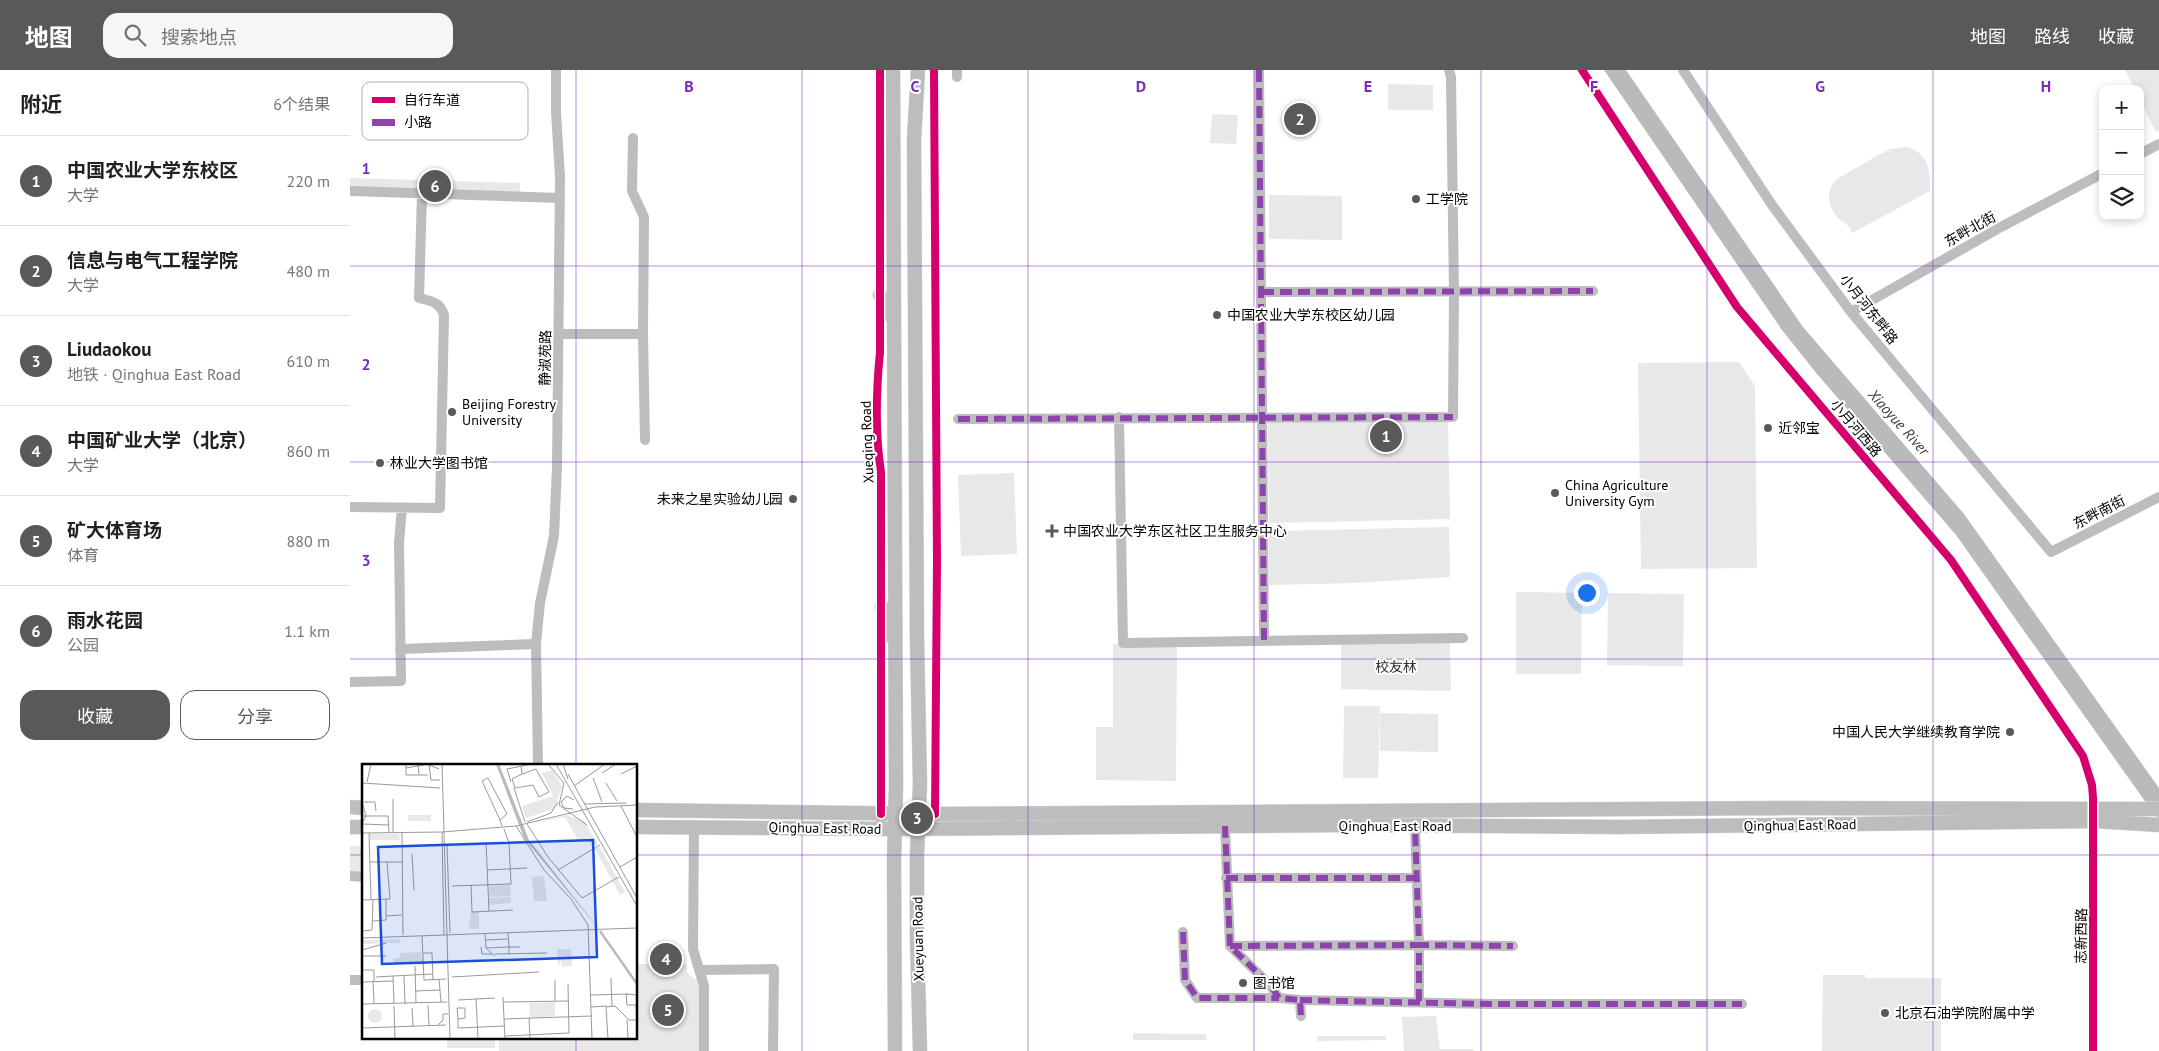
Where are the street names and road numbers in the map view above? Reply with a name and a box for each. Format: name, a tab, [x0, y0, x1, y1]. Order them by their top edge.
street label: 东畔北街	[1941, 208, 1999, 250]
street label: 小月河东畔路	[1836, 270, 1902, 348]
street label: 静淑苑路	[536, 330, 554, 386]
street label: 小月河西路	[1827, 395, 1885, 461]
street label: Xueqing Road	[857, 400, 877, 484]
street label: 东畔南街	[2070, 491, 2128, 533]
street label: Qinghua East Road	[1743, 815, 1857, 835]
street label: Qinghua East Road	[1339, 817, 1451, 835]
street label: Qinghua East Road	[768, 818, 882, 838]
street label: Xueyuan Road	[908, 897, 928, 981]
street label: 志新西路	[2072, 908, 2090, 964]

